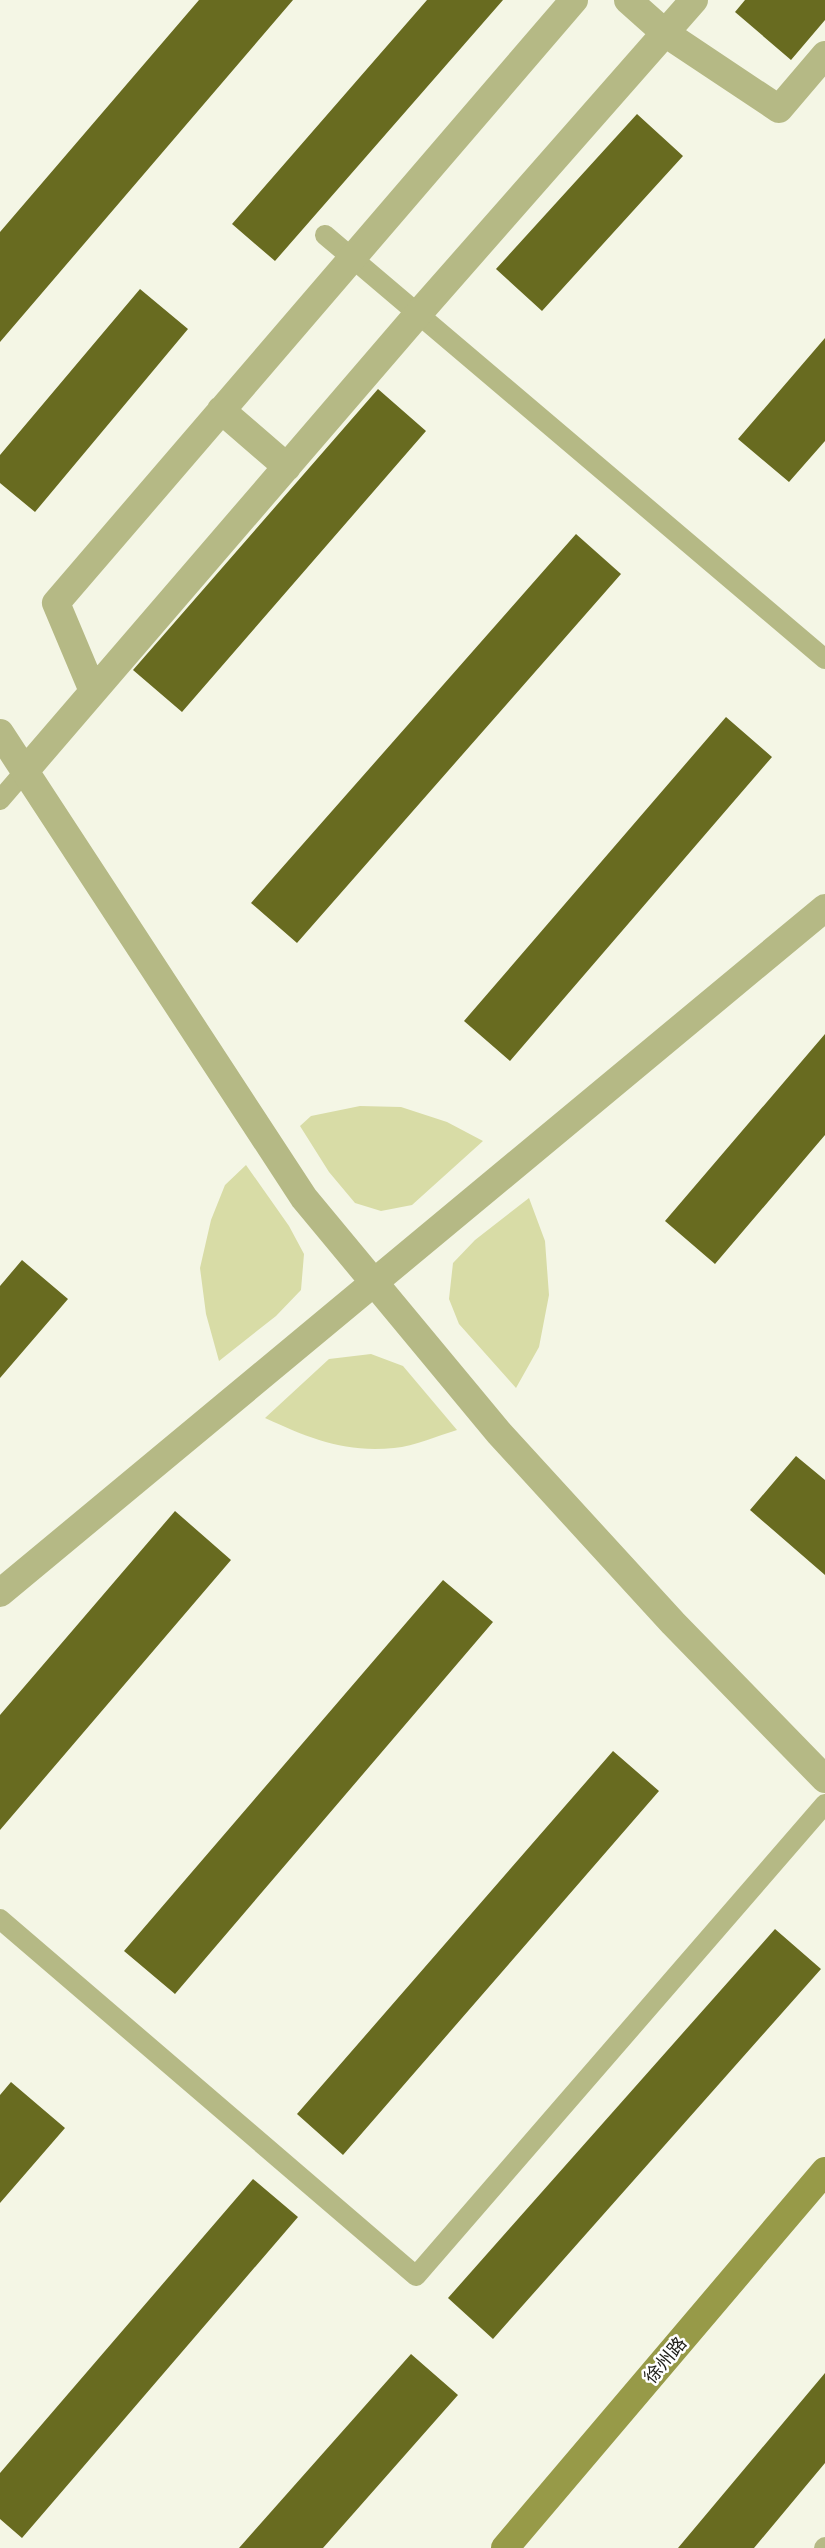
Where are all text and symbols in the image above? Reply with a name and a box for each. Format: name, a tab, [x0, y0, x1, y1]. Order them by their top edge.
street label: 徐州路	[638, 2331, 692, 2389]

